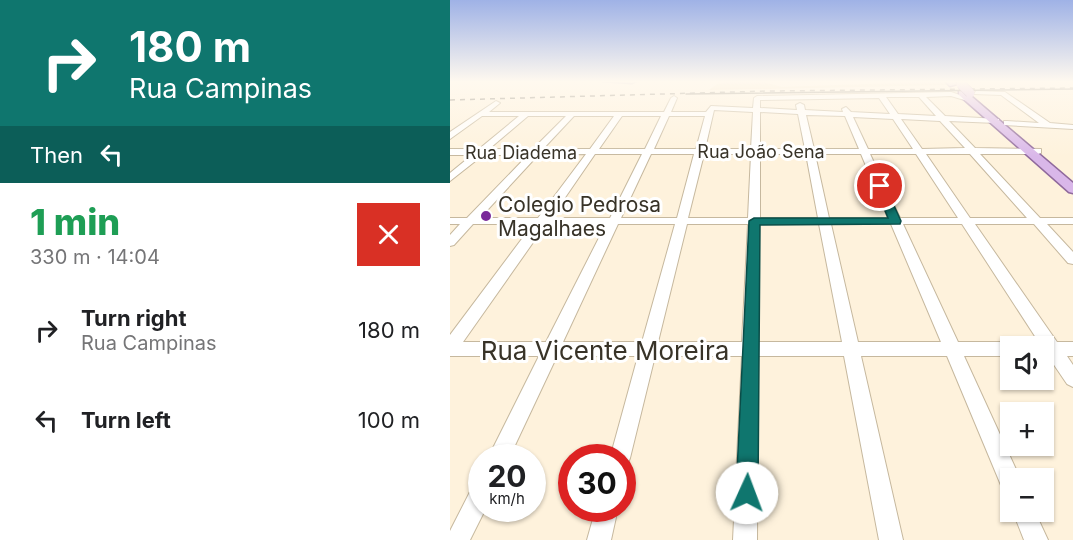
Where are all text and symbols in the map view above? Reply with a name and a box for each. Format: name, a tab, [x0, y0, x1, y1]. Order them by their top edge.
text: 180 m	[129, 21, 251, 72]
icon: right	[30, 24, 108, 102]
text: Rua Campinas	[129, 72, 312, 105]
icon: left	[95, 138, 128, 171]
street label: Rua João Sena	[697, 141, 825, 162]
text: Then	[30, 142, 83, 168]
street label: Rua Diadema	[465, 142, 577, 163]
pin	[854, 160, 905, 211]
icon: arrive	[863, 169, 896, 202]
place label: Colegio Pedrosa Magalhaes	[498, 192, 661, 241]
text: 1 min	[30, 200, 120, 244]
button: close	[357, 203, 420, 266]
marker: Colegio Pedrosa Magalhaes	[479, 209, 493, 223]
text: 330 m · 14:04	[30, 245, 160, 269]
text: Turn right	[81, 305, 187, 331]
icon: right	[30, 314, 63, 347]
text: 180 m	[358, 317, 420, 343]
text: Rua Campinas	[81, 331, 217, 355]
street label: Rua Vicente Moreira	[481, 335, 729, 366]
map controls	[1000, 336, 1054, 522]
button: sound	[1000, 336, 1054, 390]
button: +	[1000, 402, 1054, 456]
icon: left	[30, 404, 63, 437]
text: Turn left	[81, 407, 171, 433]
text: 100 m	[358, 407, 420, 433]
speed limit sign: 30	[558, 444, 636, 522]
text: 20	[487, 458, 527, 494]
position arrow	[715, 461, 779, 525]
button: −	[1000, 468, 1054, 522]
text: km/h	[489, 489, 525, 508]

